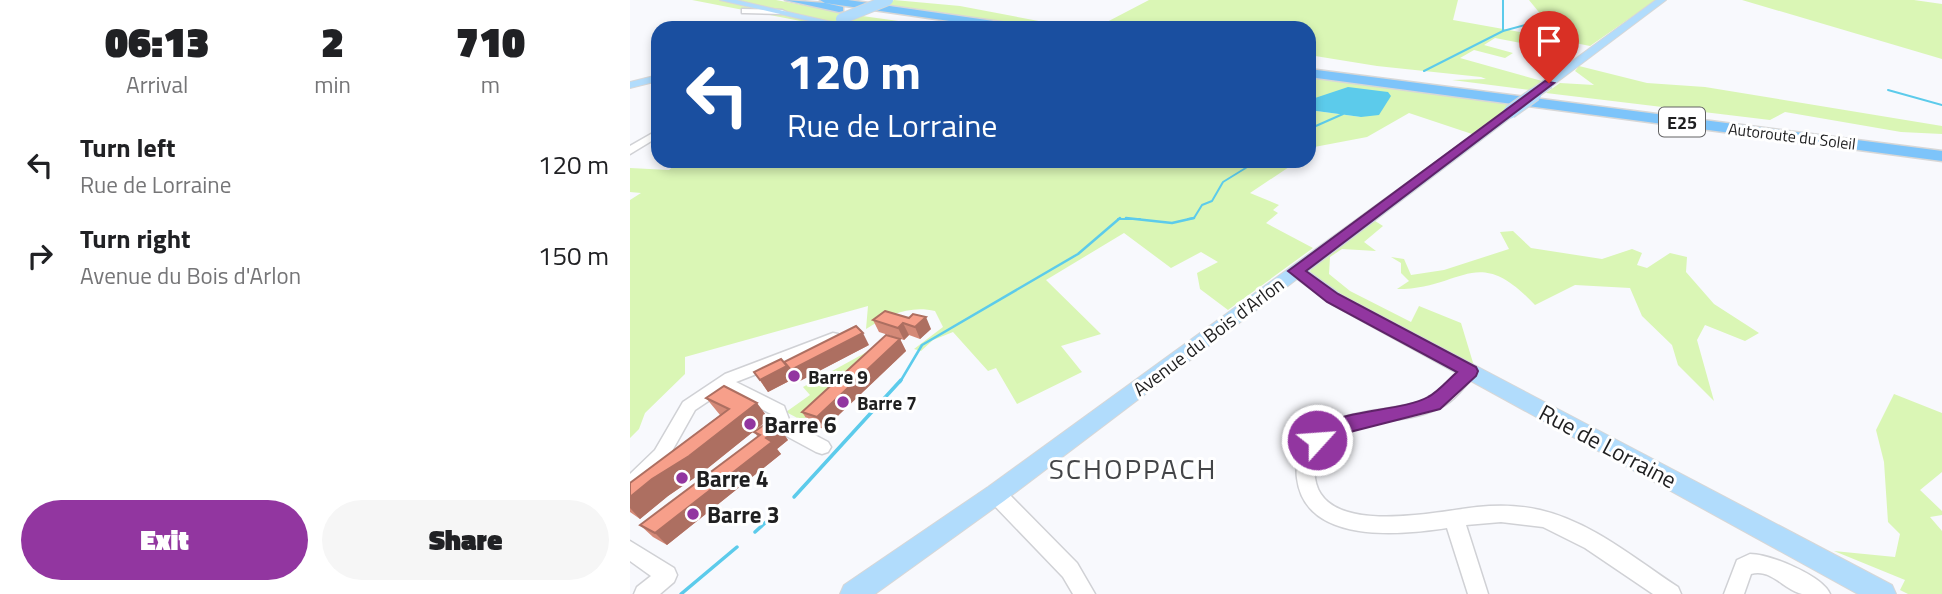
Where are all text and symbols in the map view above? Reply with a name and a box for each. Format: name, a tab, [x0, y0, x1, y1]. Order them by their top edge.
text: 06:13	[105, 9, 209, 73]
text: 2	[321, 9, 344, 73]
text: 710	[456, 9, 525, 73]
pin	[1519, 11, 1579, 83]
icon: arrive	[1530, 22, 1568, 60]
text: 120 m	[787, 33, 921, 108]
icon: left	[672, 49, 763, 140]
text: Arrival	[126, 67, 188, 102]
text: min	[314, 67, 351, 102]
text: m	[481, 67, 500, 102]
text: Rue de Lorraine	[787, 101, 998, 149]
road number: E25	[1659, 107, 1705, 136]
street label: Autoroute du Soleil	[1727, 116, 1857, 156]
text: Turn left	[80, 128, 175, 167]
text: 120 m	[538, 145, 609, 184]
icon: left	[21, 146, 59, 184]
text: Rue de Lorraine	[80, 167, 231, 202]
text: Turn right	[80, 219, 191, 258]
text: 150 m	[538, 236, 609, 275]
icon: right	[21, 237, 59, 275]
text: Avenue du Bois d'Arlon	[80, 258, 301, 293]
street label: Avenue du Bois d'Arlon	[1126, 269, 1290, 403]
place label: Barre 9	[808, 362, 868, 391]
marker: Barre 9	[786, 368, 802, 384]
place label: Barre 7	[857, 388, 917, 417]
marker: Barre 7	[835, 394, 851, 410]
street label: Rue de Lorraine	[1533, 395, 1683, 497]
position arrow	[1280, 403, 1354, 477]
place label: Barre 6	[764, 407, 837, 442]
marker: Barre 6	[742, 416, 758, 432]
district label: SCHOPPACH	[1049, 447, 1217, 490]
place label: Barre 4	[696, 461, 769, 496]
marker: Barre 4	[674, 470, 690, 486]
place label: Barre 3	[707, 497, 780, 532]
button: Exit	[21, 500, 308, 580]
button: Share	[322, 500, 609, 580]
marker: Barre 3	[685, 506, 701, 522]

